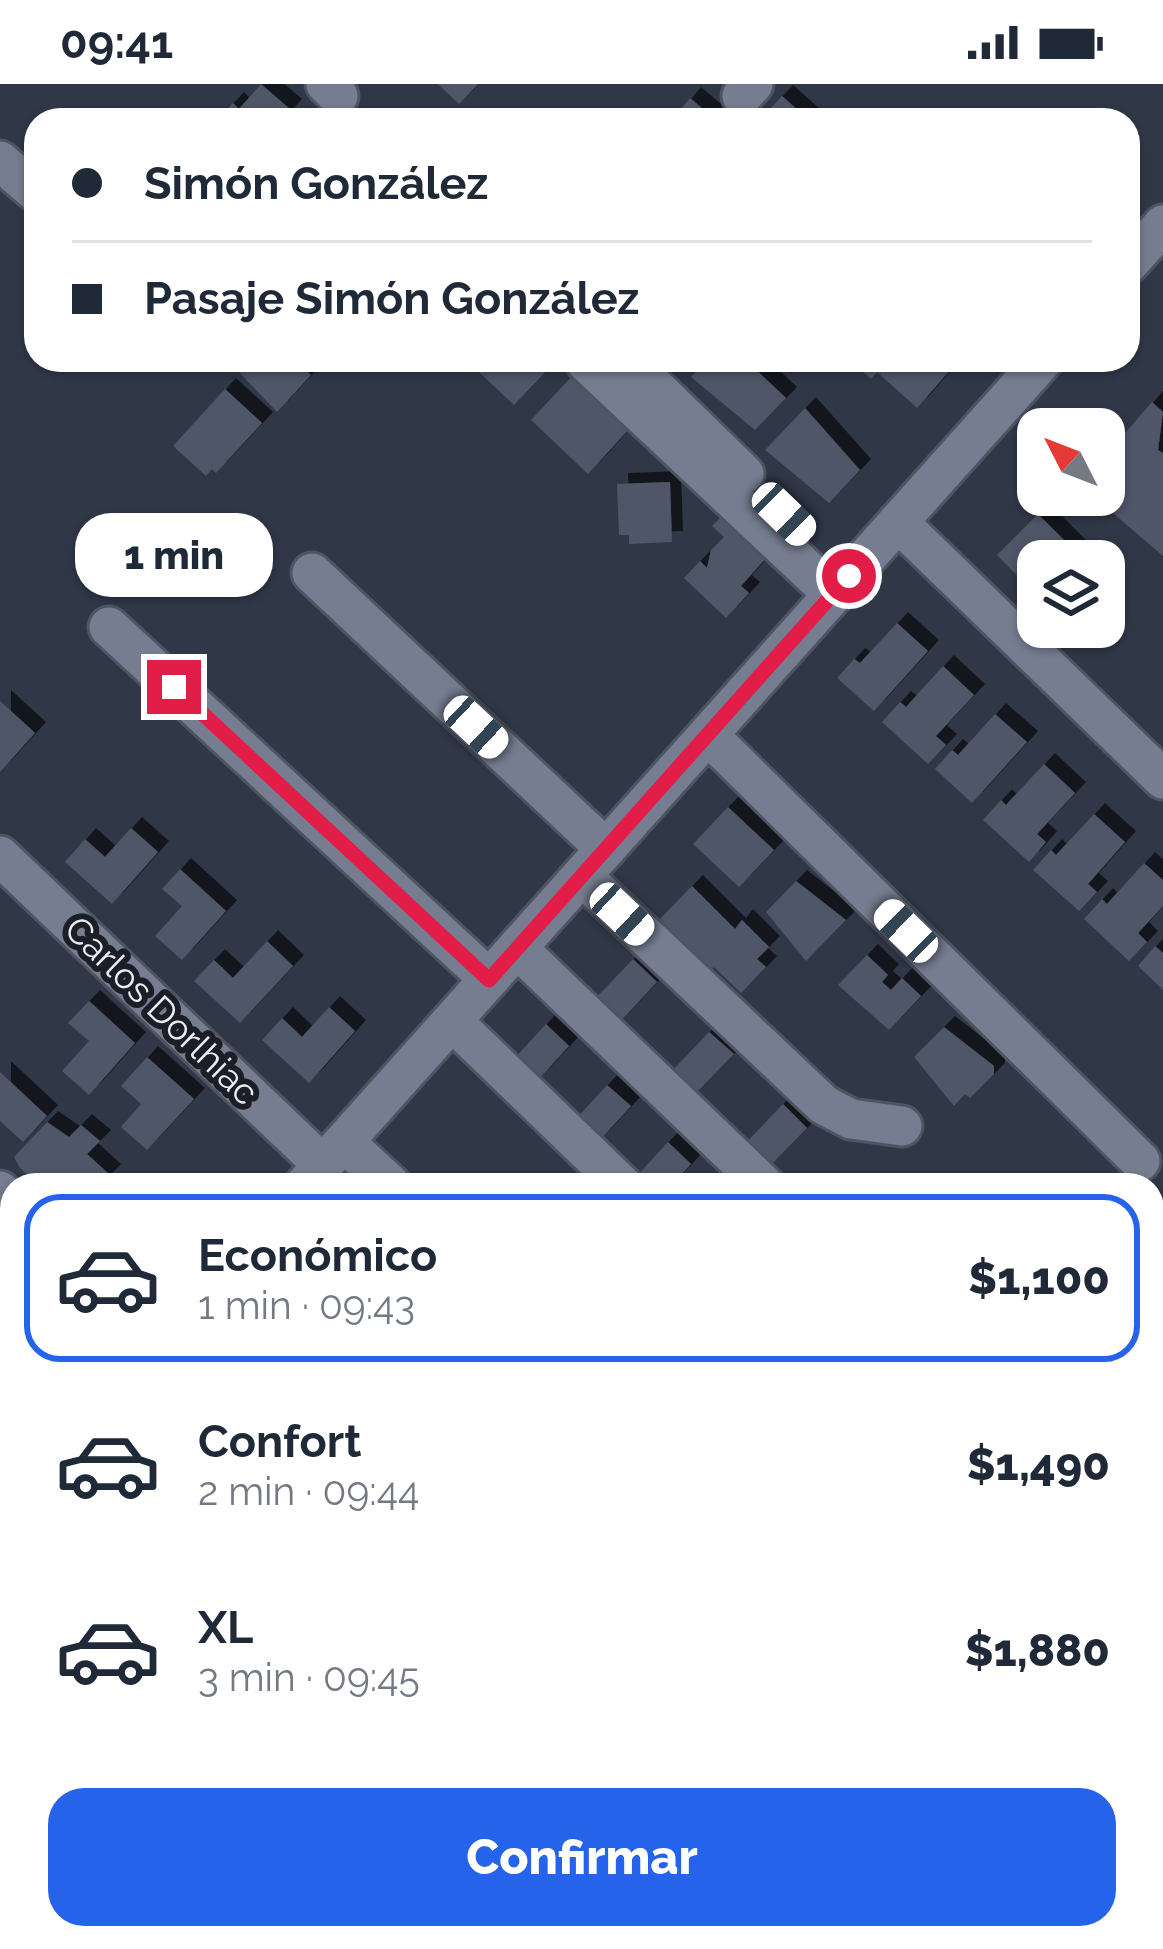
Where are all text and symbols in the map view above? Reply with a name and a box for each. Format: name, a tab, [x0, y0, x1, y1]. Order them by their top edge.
text: 09:41	[60, 16, 173, 69]
text: Simón González	[144, 157, 488, 210]
text: Pasaje Simón González	[144, 272, 640, 325]
north arrow	[1017, 408, 1125, 516]
map controls	[1017, 408, 1125, 648]
car	[746, 476, 822, 552]
callout: 1 min	[75, 513, 273, 597]
text: 1 min	[124, 532, 224, 578]
button: layers	[1017, 540, 1125, 648]
route start	[822, 549, 876, 603]
route end	[147, 660, 201, 714]
car	[437, 689, 515, 765]
car	[583, 876, 661, 952]
car	[868, 893, 944, 969]
street label: Carlos Dorlhiac	[57, 907, 267, 1113]
icon: car	[54, 1224, 162, 1332]
text: Económico	[198, 1229, 437, 1282]
text: $1,100	[968, 1252, 1110, 1305]
text: 1 min · 09:43	[198, 1282, 415, 1328]
icon: car	[54, 1410, 162, 1518]
text: Confort	[198, 1415, 361, 1468]
text: $1,490	[967, 1438, 1110, 1491]
text: 2 min · 09:44	[198, 1468, 419, 1514]
icon: car	[54, 1596, 162, 1704]
text: XL	[198, 1601, 253, 1654]
text: $1,880	[965, 1624, 1110, 1677]
text: 3 min · 09:45	[198, 1654, 420, 1700]
button: Confirmar	[48, 1788, 1116, 1926]

